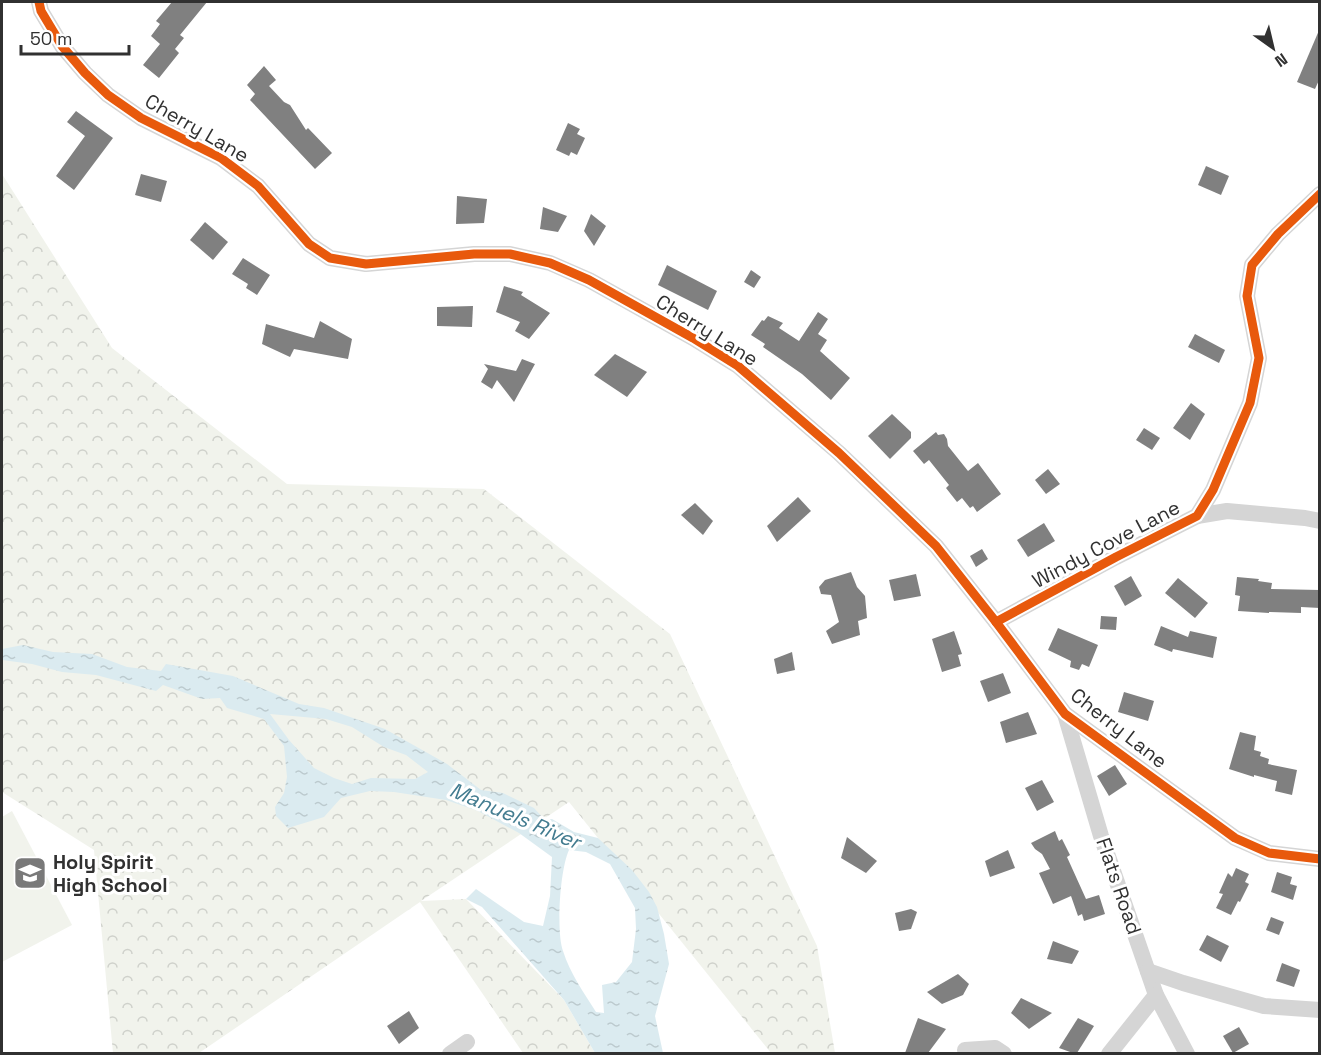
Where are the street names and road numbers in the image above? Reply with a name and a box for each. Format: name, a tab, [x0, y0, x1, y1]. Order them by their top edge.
street label: Cherry Lane	[140, 88, 254, 168]
street label: Cherry Lane	[651, 288, 763, 372]
street label: Windy Cove Lane	[1028, 494, 1184, 594]
street label: Cherry Lane	[1065, 682, 1173, 774]
street label: Flats Road	[1090, 834, 1148, 938]

